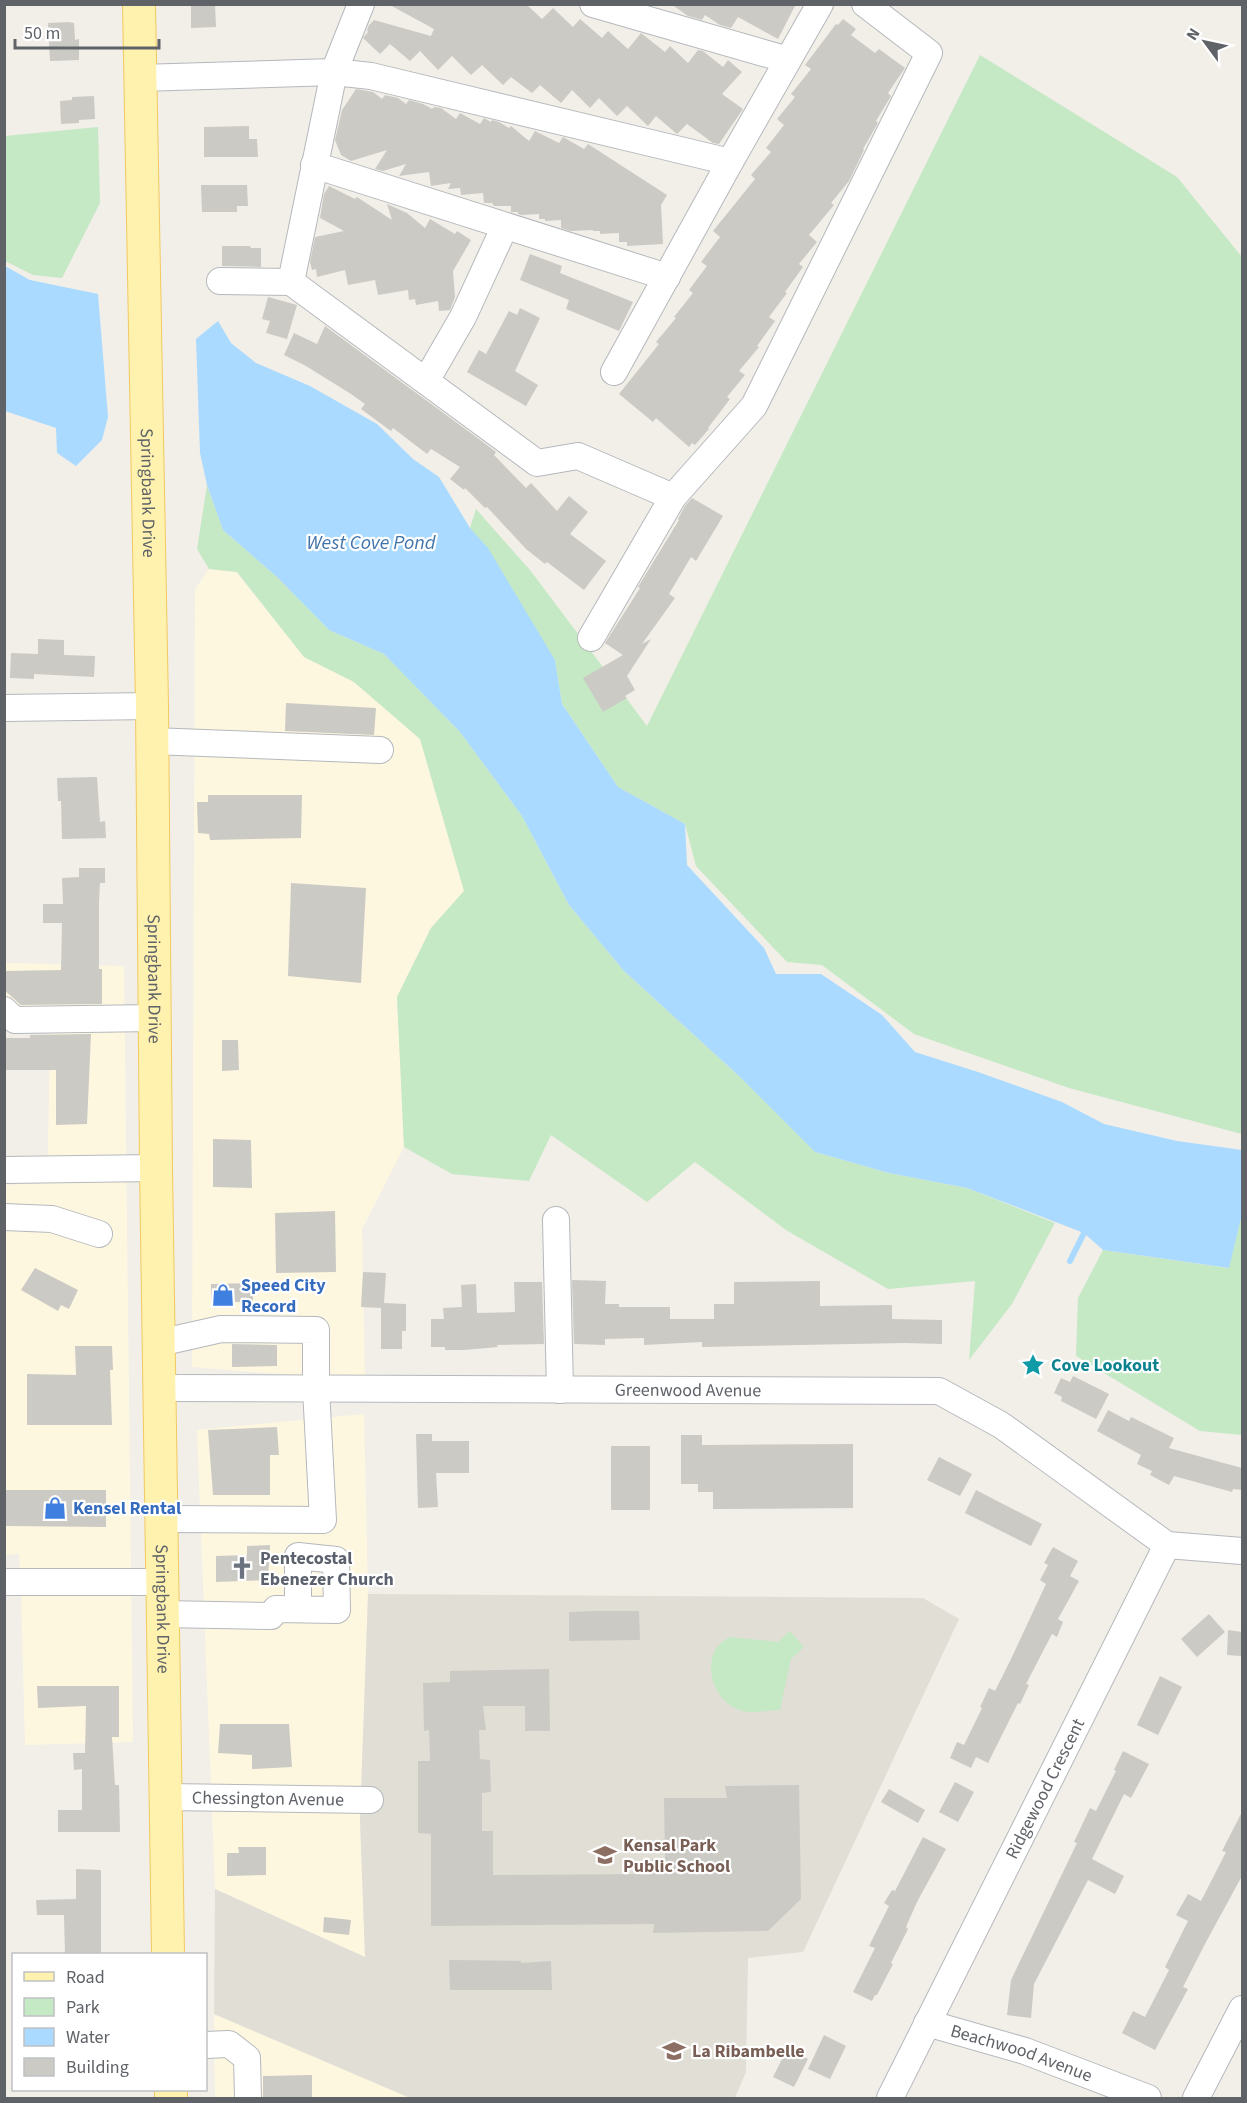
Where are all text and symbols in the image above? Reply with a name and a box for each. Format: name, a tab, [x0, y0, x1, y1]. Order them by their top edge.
scale bar	[15, 12, 159, 50]
north arrow	[1175, 12, 1235, 72]
text: 50 m	[24, 21, 60, 46]
text: N	[1181, 24, 1205, 45]
street label: Springbank Drive	[134, 428, 161, 558]
water label: West Cove Pond	[307, 529, 437, 557]
street label: Springbank Drive	[141, 914, 167, 1044]
place label: Speed City Record	[241, 1273, 326, 1319]
shop icon: Speed City Record	[210, 1282, 236, 1308]
place icon: Cove Lookout	[1020, 1352, 1046, 1378]
place label: Cove Lookout	[1051, 1353, 1159, 1378]
street label: Greenwood Avenue	[615, 1378, 761, 1403]
shop icon: Kensel Rental	[42, 1495, 68, 1521]
place label: Kensel Rental	[73, 1496, 181, 1521]
street label: Springbank Drive	[149, 1544, 176, 1674]
place label: Pentecostal Ebenezer Church	[260, 1546, 394, 1592]
church icon: Pentecostal Ebenezer Church	[229, 1555, 255, 1581]
street label: Ridgewood Crescent	[1000, 1714, 1091, 1863]
street label: Chessington Avenue	[192, 1785, 344, 1813]
place label: Kensal Park Public School	[623, 1833, 730, 1879]
school or university icon: Kensal Park Public School	[592, 1842, 618, 1868]
legend	[12, 1953, 207, 2091]
text: Road	[66, 1965, 105, 1990]
text: Park	[66, 1995, 100, 2020]
street label: Beachwood Avenue	[947, 2018, 1096, 2089]
text: Water	[66, 2025, 110, 2050]
school or university icon: La Ribambelle	[661, 2038, 687, 2064]
place label: La Ribambelle	[692, 2039, 805, 2064]
text: Building	[66, 2055, 129, 2080]

